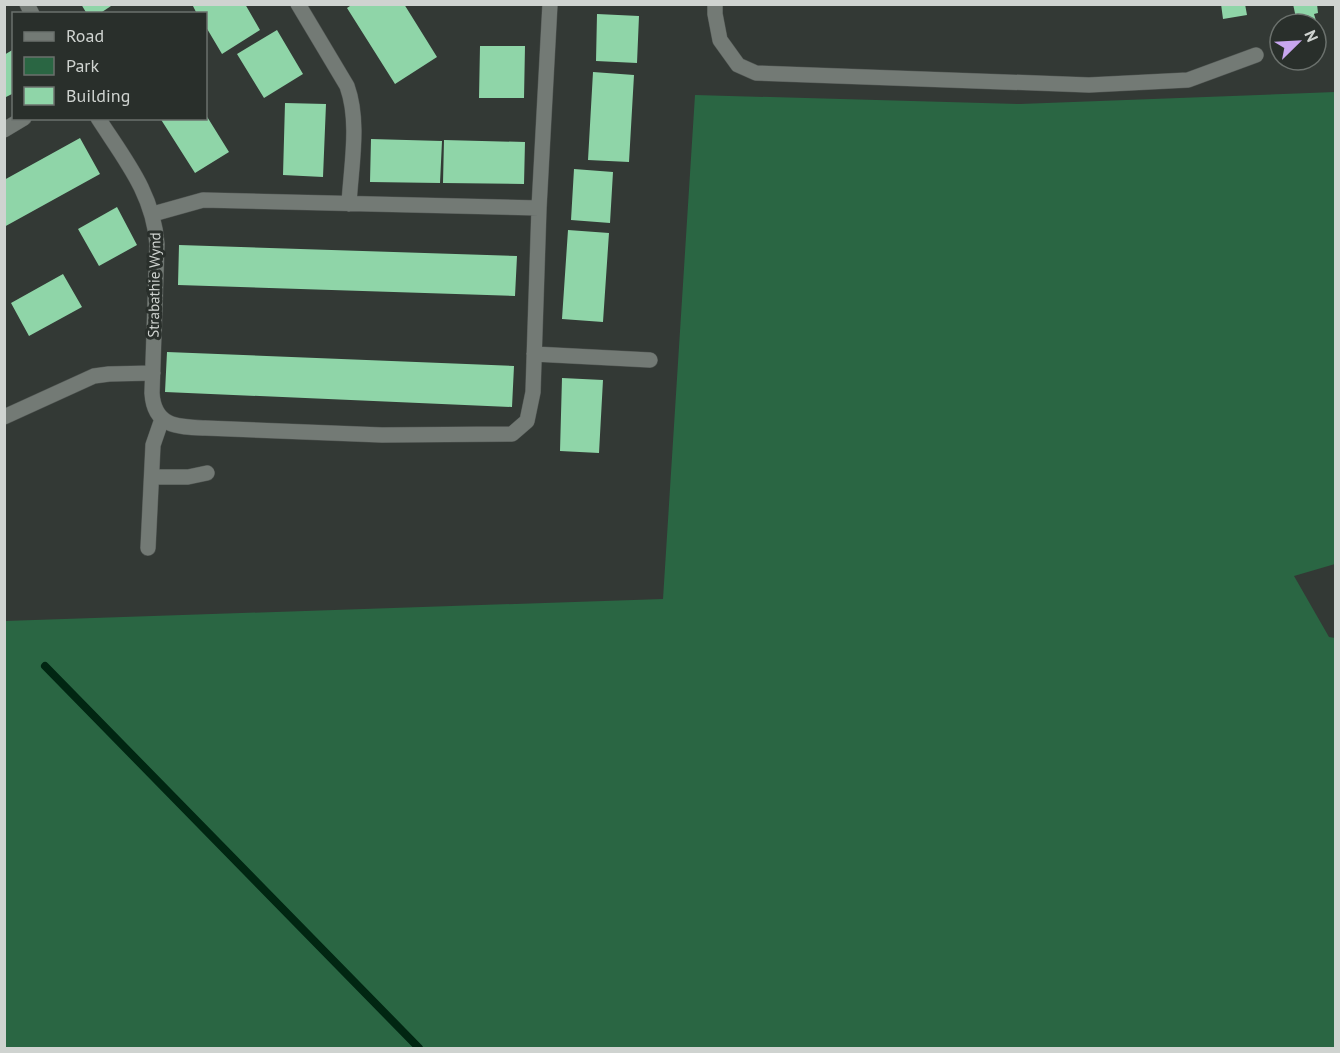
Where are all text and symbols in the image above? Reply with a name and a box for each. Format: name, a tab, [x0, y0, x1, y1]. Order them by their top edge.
legend	[12, 12, 207, 120]
north arrow	[1268, 12, 1328, 72]
text: Road	[66, 24, 104, 47]
text: N	[1300, 27, 1323, 45]
text: Park	[66, 54, 99, 77]
text: Building	[66, 84, 130, 107]
street label: Strabathie Wynd	[144, 232, 164, 338]

